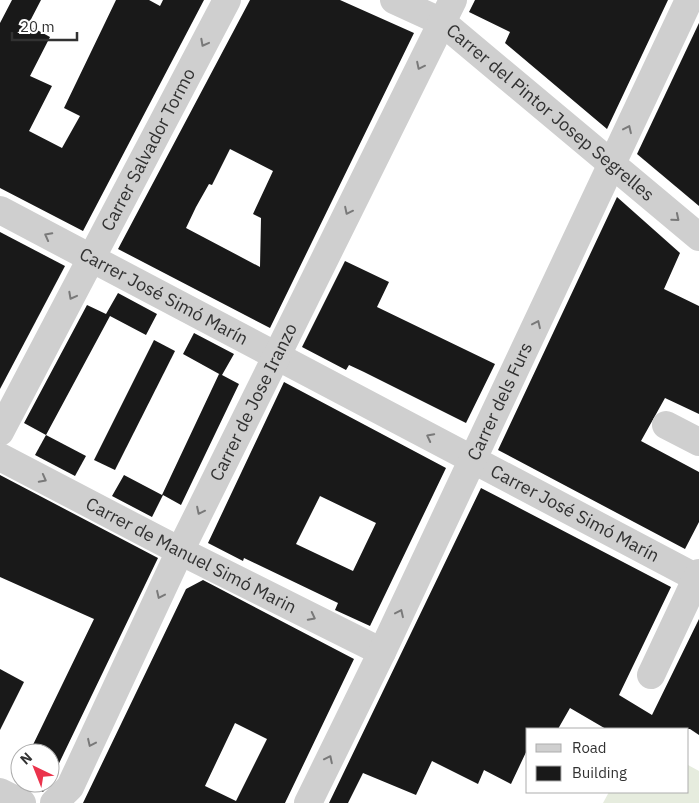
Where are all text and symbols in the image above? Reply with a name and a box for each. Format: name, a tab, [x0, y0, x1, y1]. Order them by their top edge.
scale bar	[12, 10, 78, 42]
text: 20 m	[20, 17, 55, 36]
street label: Carrer del Pintor Josep Segrelles	[442, 19, 659, 206]
one-way arrow	[200, 38, 210, 47]
one-way arrow	[416, 61, 426, 70]
street label: Carrer Salvador Tormo	[96, 64, 200, 235]
one-way arrow	[622, 125, 632, 134]
one-way arrow	[344, 206, 354, 215]
one-way arrow	[670, 212, 679, 220]
one-way arrow	[45, 232, 54, 242]
street label: Carrer José Simó Marín	[76, 242, 252, 350]
one-way arrow	[68, 290, 78, 299]
street label: Carrer de Jose Iranzo	[204, 319, 302, 485]
one-way arrow	[530, 320, 540, 329]
street label: Carrer dels Furs	[462, 338, 537, 464]
one-way arrow	[426, 433, 435, 443]
street label: Carrer José Simó Marín	[487, 459, 663, 567]
one-way arrow	[38, 473, 47, 483]
street label: Carrer de Manuel Simó Marin	[82, 492, 301, 618]
one-way arrow	[196, 506, 206, 515]
one-way arrow	[155, 590, 166, 599]
one-way arrow	[394, 609, 405, 618]
one-way arrow	[307, 611, 316, 622]
legend	[526, 728, 689, 793]
one-way arrow	[87, 738, 97, 747]
text: Road	[572, 738, 607, 757]
north arrow	[10, 743, 60, 793]
text: N	[16, 748, 36, 769]
one-way arrow	[323, 755, 334, 764]
text: Building	[572, 763, 627, 782]

